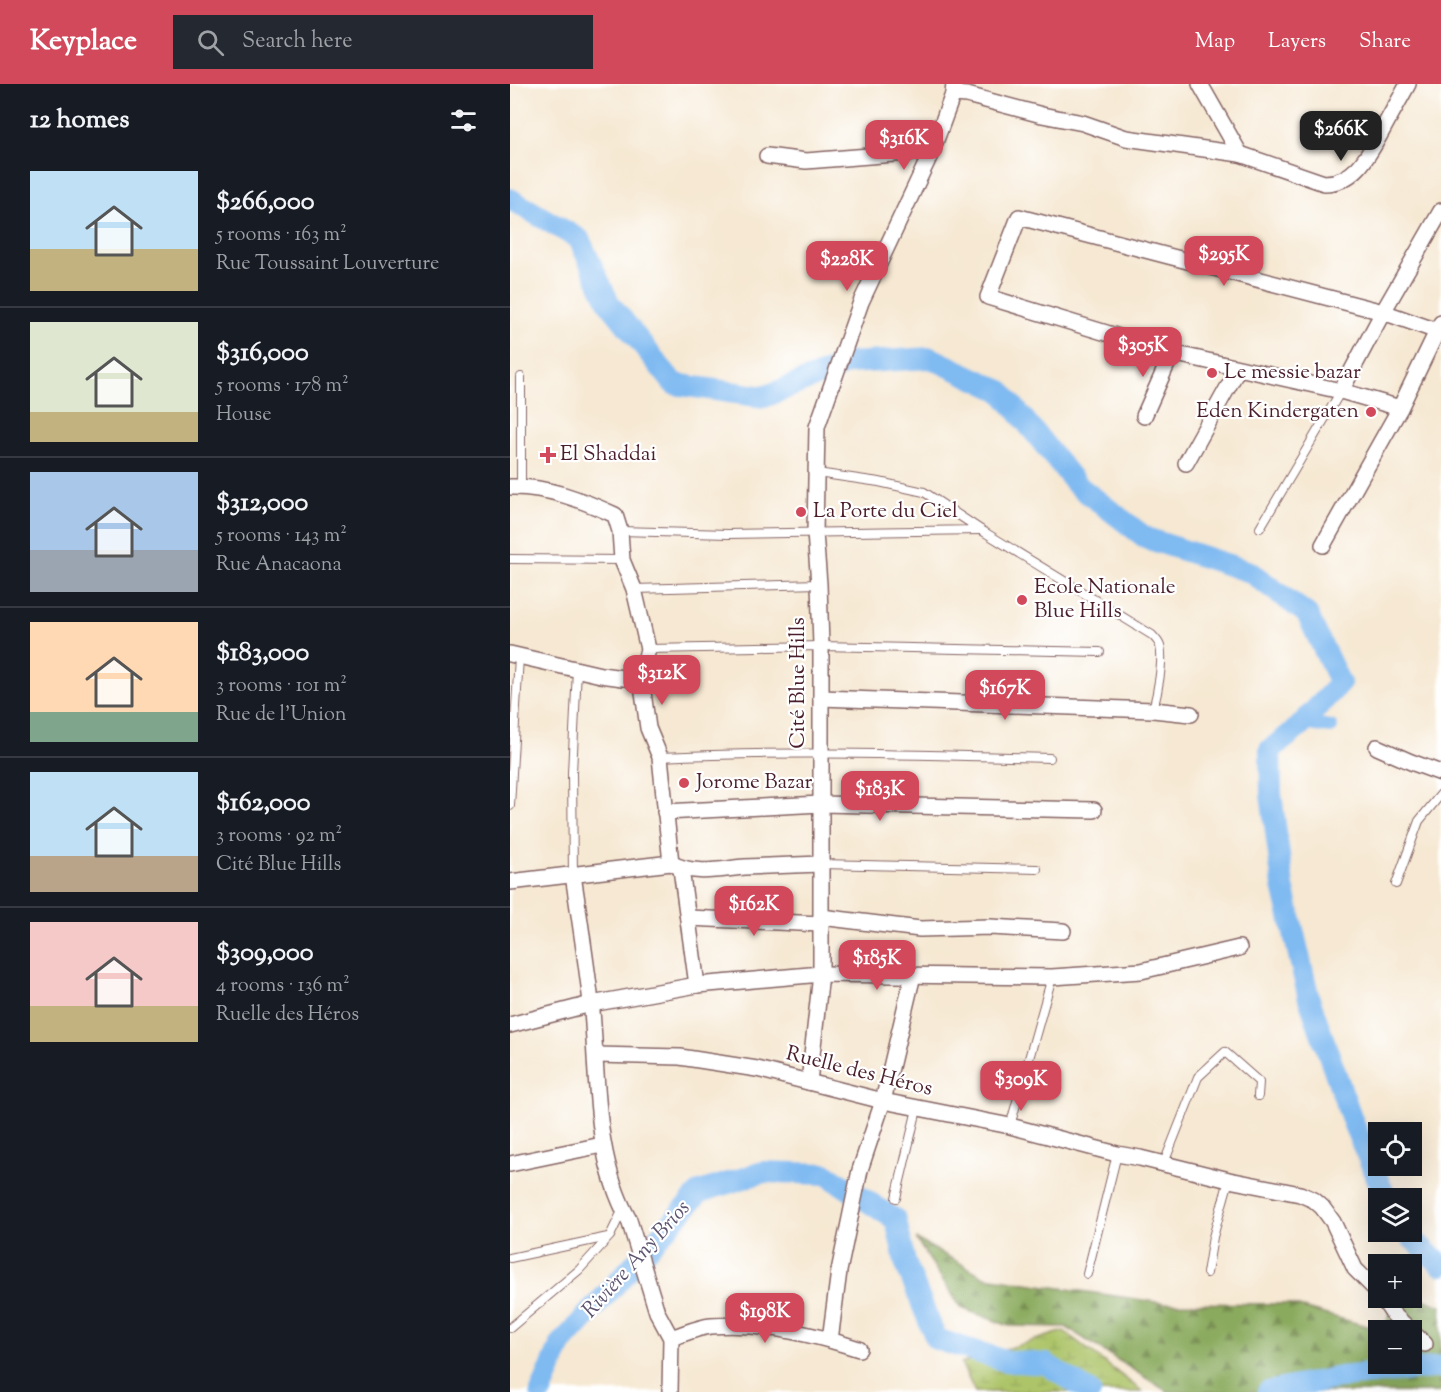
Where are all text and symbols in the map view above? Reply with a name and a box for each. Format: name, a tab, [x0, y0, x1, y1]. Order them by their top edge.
search box	[173, 15, 593, 69]
text: Keyplace	[30, 22, 137, 62]
icon: search	[194, 26, 227, 59]
text: Search here	[242, 26, 352, 58]
text: Map	[1195, 27, 1235, 57]
text: Layers	[1268, 27, 1326, 57]
text: Share	[1359, 27, 1411, 57]
text: 12 homes	[30, 102, 129, 139]
icon: filters	[447, 104, 480, 137]
pin: $266K	[1299, 111, 1383, 162]
text: $266K	[1314, 116, 1368, 145]
pin: $316K	[862, 120, 946, 171]
text: $316K	[879, 125, 929, 154]
text: $266,000	[216, 184, 314, 221]
icon: home	[78, 195, 150, 267]
text: 5 rooms · 163 m²	[216, 221, 347, 250]
pin: $295K	[1182, 236, 1266, 287]
pin: $228K	[805, 241, 889, 292]
text: $295K	[1198, 241, 1250, 270]
text: $228K	[820, 246, 874, 275]
text: Rue Toussaint Louverture	[216, 250, 439, 279]
pin: $305K	[1101, 327, 1185, 378]
text: $305K	[1118, 332, 1168, 361]
text: $316,000	[216, 335, 309, 372]
icon: home	[78, 346, 150, 418]
place label: Le messie bazar	[1224, 358, 1361, 388]
marker: Le messie bazar	[1205, 366, 1219, 380]
text: 5 rooms · 178 m²	[216, 372, 349, 401]
place label: Eden Kindergaten	[1196, 397, 1359, 427]
text: House	[216, 401, 271, 430]
marker: Eden Kindergaten	[1364, 405, 1378, 419]
place label: El Shaddai	[560, 440, 656, 470]
marker: El Shaddai	[541, 448, 555, 462]
text: $312,000	[216, 485, 308, 522]
icon: home	[78, 496, 150, 568]
place label: La Porte du Ciel	[813, 497, 958, 527]
marker: La Porte du Ciel	[794, 505, 808, 519]
text: 5 rooms · 143 m²	[216, 522, 347, 551]
text: Rue Anacaona	[216, 551, 342, 580]
place label: Ecole Nationale Blue Hills	[1034, 573, 1176, 627]
marker: Ecole Nationale Blue Hills	[1015, 593, 1029, 607]
street label: Cité Blue Hills	[784, 617, 814, 749]
text: $183,000	[216, 635, 309, 672]
icon: home	[78, 646, 150, 718]
pin: $312K	[620, 655, 704, 706]
text: $312K	[637, 660, 687, 689]
pin: $167K	[963, 670, 1047, 721]
text: 3 rooms · 101 m²	[216, 672, 347, 701]
text: $167K	[979, 675, 1031, 704]
text: Rue de l'Union	[216, 701, 347, 730]
place label: Jorome Bazar	[695, 768, 813, 798]
pin: $183K	[838, 771, 922, 822]
marker: Jorome Bazar	[677, 776, 691, 790]
text: $183K	[855, 776, 905, 805]
text: $162,000	[216, 785, 311, 822]
icon: home	[78, 796, 150, 868]
text: 3 rooms · 92 m²	[216, 822, 342, 851]
text: Cité Blue Hills	[216, 851, 341, 880]
pin: $162K	[712, 886, 796, 937]
text: $162K	[728, 891, 780, 920]
text: $309,000	[216, 935, 314, 972]
pin: $185K	[835, 940, 919, 991]
text: $185K	[853, 945, 901, 974]
icon: home	[78, 946, 150, 1018]
text: 4 rooms · 136 m²	[216, 972, 350, 1001]
text: Ruelle des Héros	[216, 1001, 359, 1030]
street label: Ruelle des Héros	[783, 1039, 935, 1105]
pin: $309K	[979, 1061, 1063, 1112]
text: $309K	[994, 1066, 1048, 1095]
map controls	[1368, 1122, 1422, 1374]
button: locate	[1368, 1122, 1422, 1176]
button: layers	[1368, 1188, 1422, 1242]
water label: Rivière Any Brios	[575, 1194, 699, 1326]
button: +	[1368, 1254, 1422, 1308]
pin: $198K	[723, 1293, 807, 1344]
text: $198K	[739, 1298, 791, 1327]
button: −	[1368, 1320, 1422, 1374]

